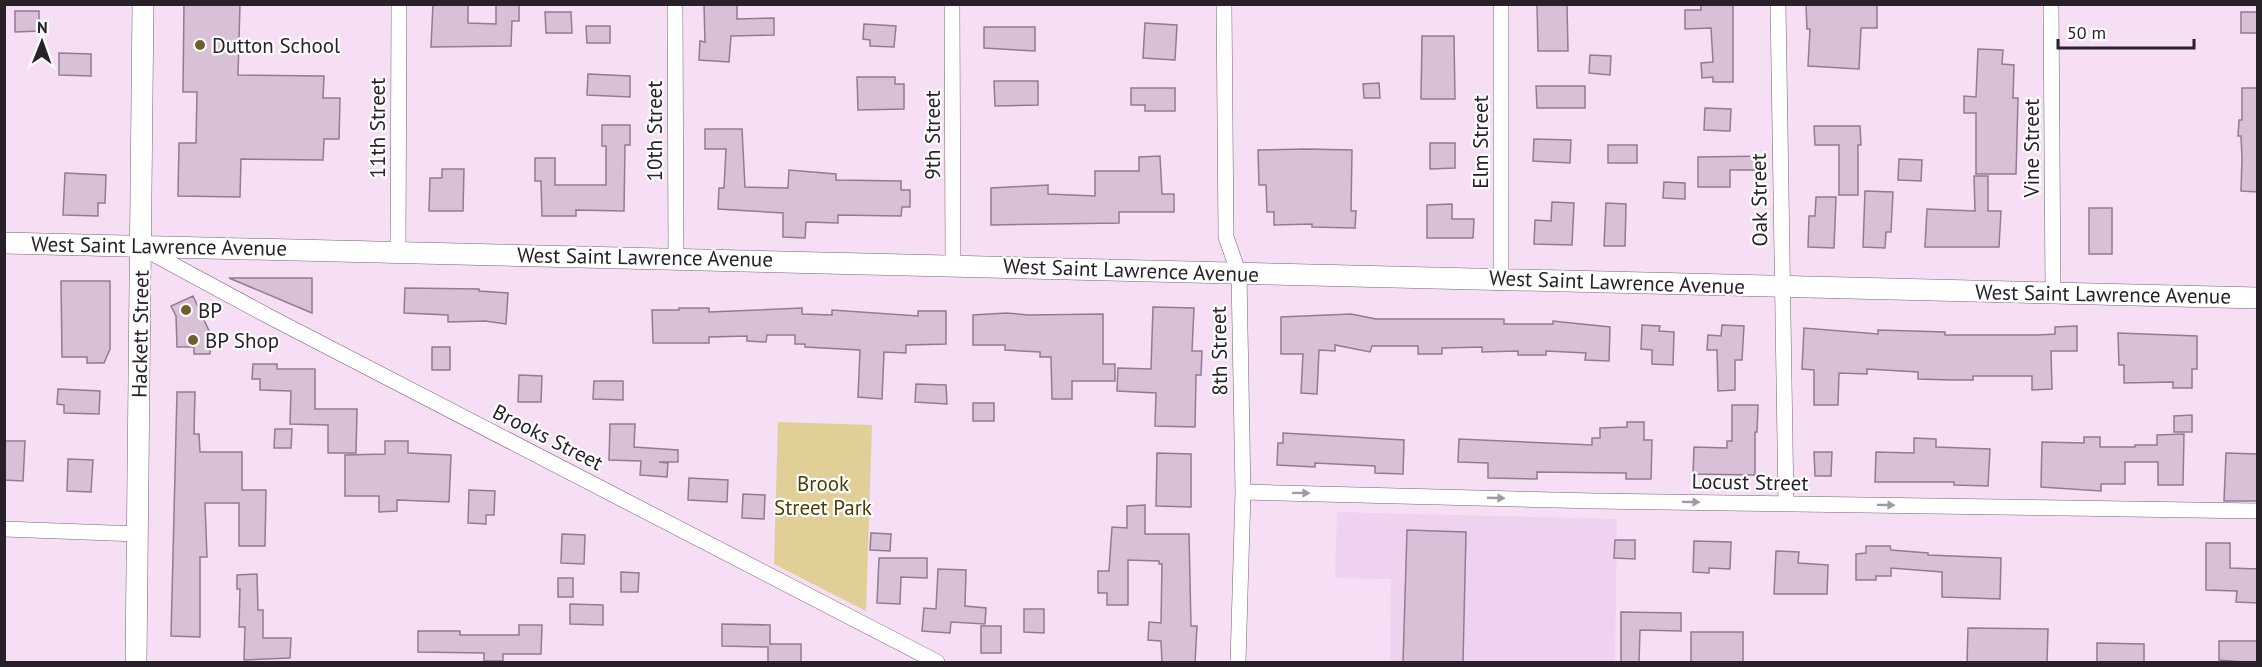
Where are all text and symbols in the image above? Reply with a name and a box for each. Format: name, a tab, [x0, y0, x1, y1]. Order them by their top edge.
north arrow	[12, 12, 72, 72]
scale bar	[2058, 12, 2194, 50]
text: N	[37, 17, 48, 37]
text: 50 m	[2067, 21, 2106, 44]
place label: Dutton School	[212, 32, 340, 59]
marker: Dutton School	[193, 38, 207, 52]
street label: 11th Street	[364, 78, 391, 178]
street label: 10th Street	[641, 81, 668, 181]
street label: 9th Street	[919, 90, 946, 180]
street label: Elm Street	[1467, 95, 1494, 189]
street label: Vine Street	[2018, 99, 2045, 198]
street label: Oak Street	[1745, 153, 1773, 247]
street label: West Saint Lawrence Avenue	[31, 230, 287, 262]
street label: West Saint Lawrence Avenue	[517, 241, 773, 273]
street label: West Saint Lawrence Avenue	[1003, 252, 1259, 288]
street label: West Saint Lawrence Avenue	[1489, 264, 1745, 300]
street label: Hackett Street	[125, 270, 155, 398]
street label: West Saint Lawrence Avenue	[1975, 278, 2231, 310]
place label: BP	[198, 297, 222, 324]
marker: BP	[179, 303, 193, 317]
street label: 8th Street	[1205, 306, 1233, 396]
place label: BP Shop	[205, 327, 279, 354]
marker: BP Shop	[186, 333, 200, 347]
street label: Brooks Street	[488, 398, 608, 476]
street label: Locust Street	[1691, 467, 1809, 497]
park label: Brook Street Park	[774, 470, 872, 521]
one-way arrow	[1292, 488, 1311, 498]
one-way arrow	[1487, 493, 1506, 503]
one-way arrow	[1682, 498, 1701, 507]
one-way arrow	[1876, 500, 1895, 510]

